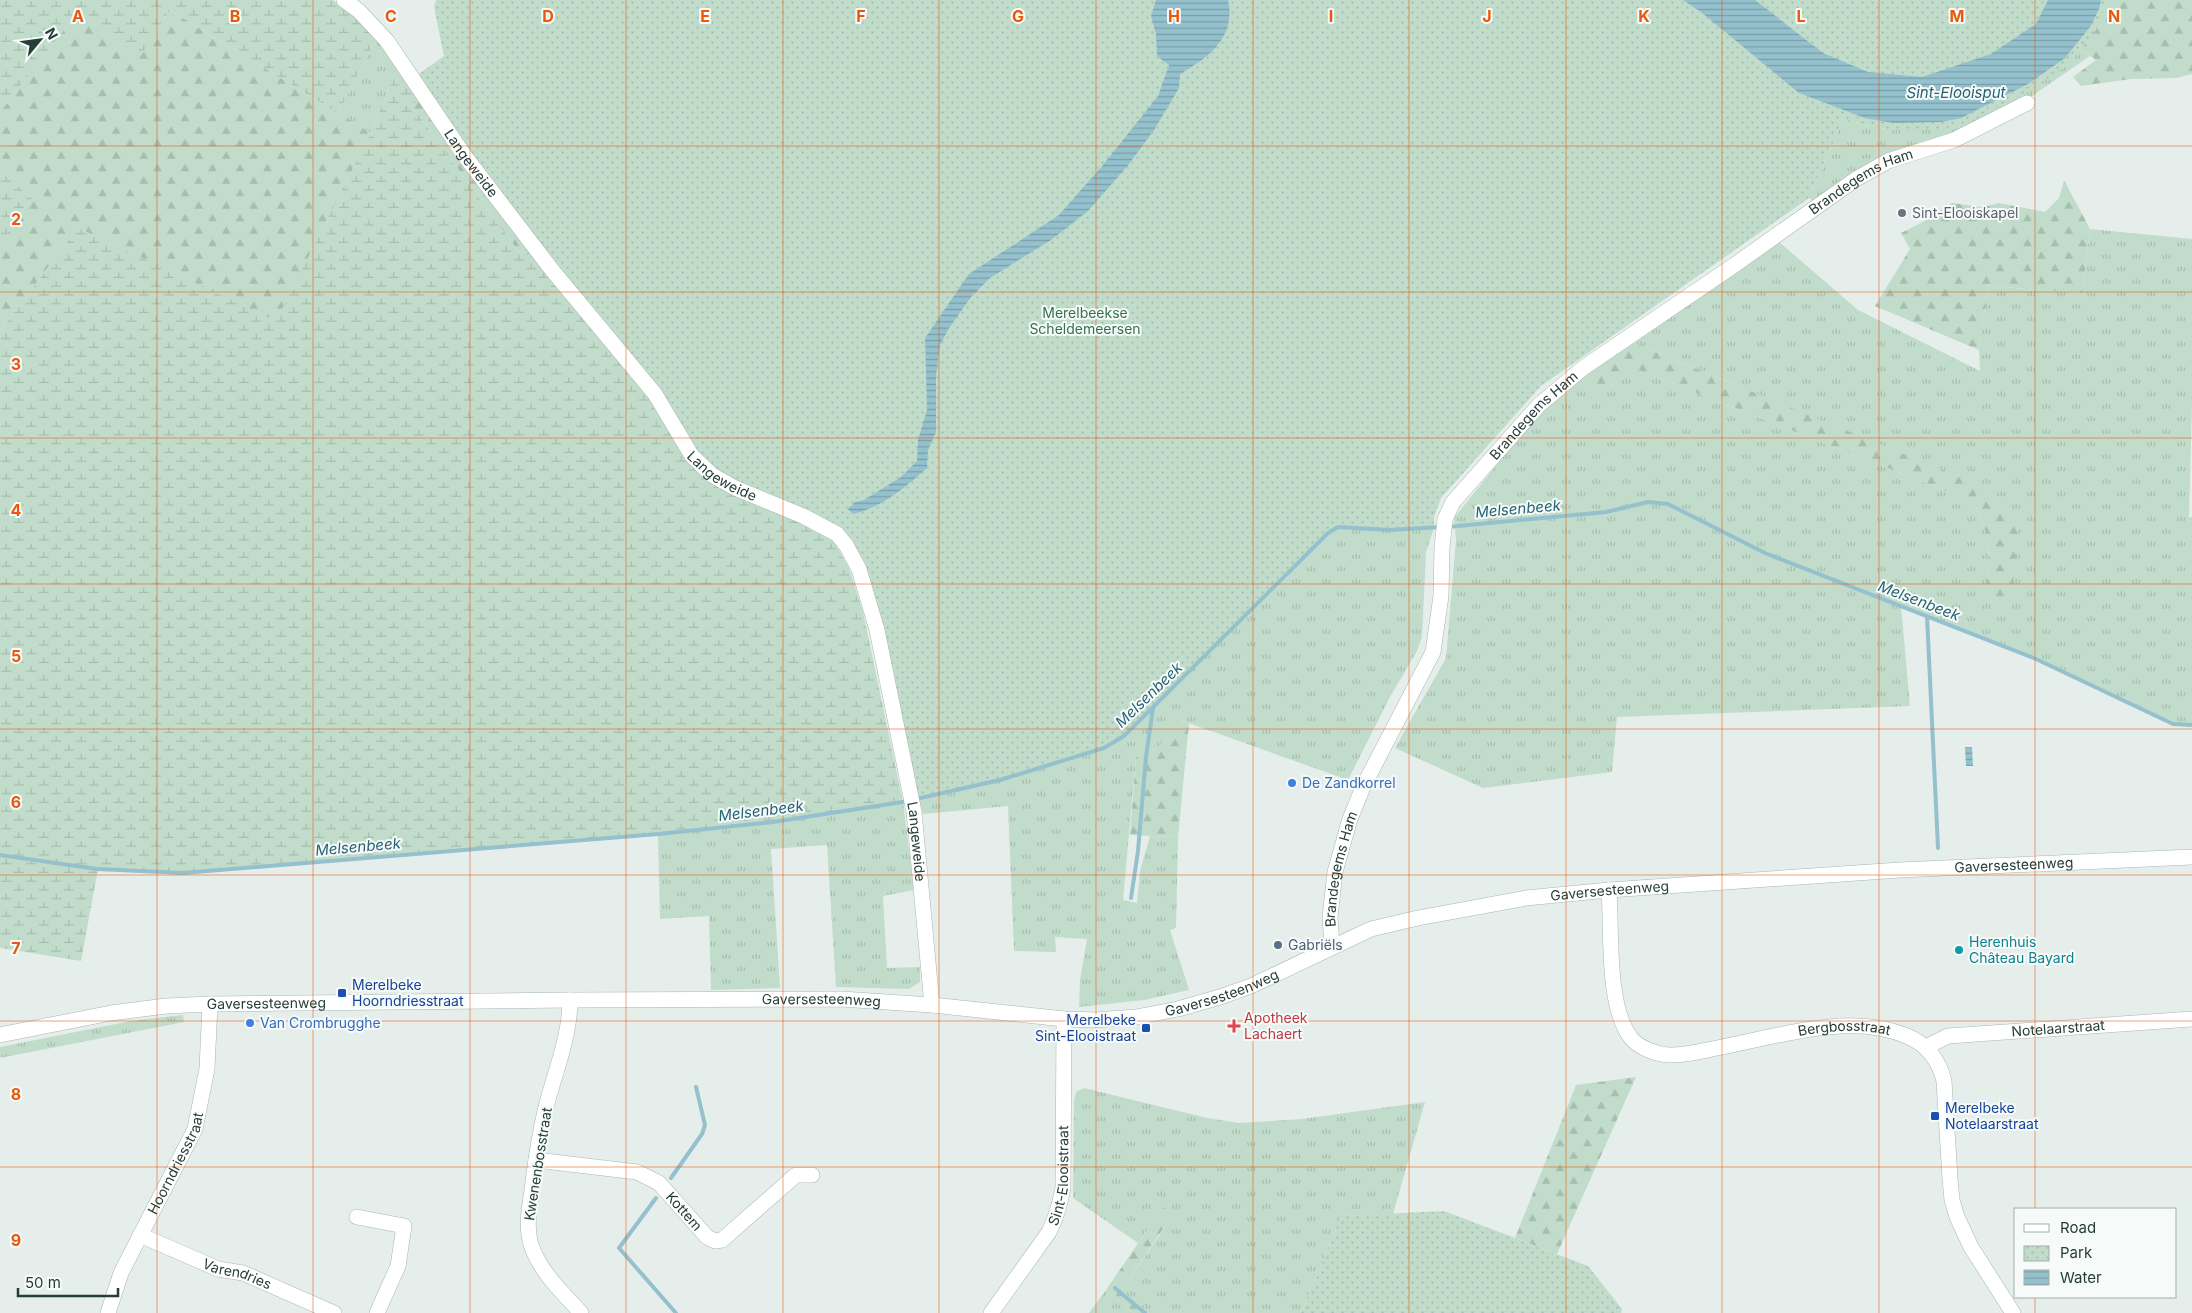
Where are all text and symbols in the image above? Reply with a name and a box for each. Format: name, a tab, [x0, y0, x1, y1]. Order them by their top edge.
text: A	[72, 6, 84, 26]
text: B	[230, 6, 240, 26]
text: C	[385, 6, 397, 26]
text: D	[542, 6, 554, 26]
text: E	[700, 6, 710, 26]
text: F	[856, 6, 866, 26]
text: G	[1012, 6, 1024, 26]
text: H	[1168, 6, 1180, 26]
text: I	[1329, 6, 1333, 26]
text: J	[1482, 6, 1492, 26]
text: K	[1638, 6, 1650, 26]
text: L	[1796, 6, 1806, 26]
text: M	[1950, 6, 1964, 26]
text: N	[2108, 6, 2120, 26]
north arrow	[15, 15, 65, 65]
text: N	[42, 25, 62, 42]
water label: Sint-Elooisput	[1907, 83, 2007, 102]
street label: Langeweide	[441, 126, 502, 200]
street label: Brandegems Ham	[1805, 145, 1915, 218]
place label: Sint-Elooiskapel	[1912, 204, 2018, 221]
marker: Sint-Elooiskapel	[1896, 207, 1908, 219]
text: 2	[11, 209, 21, 229]
park label: Merelbeekse Scheldemeersen	[1029, 304, 1141, 337]
text: 3	[11, 354, 21, 374]
street label: Brandegems Ham	[1486, 367, 1581, 463]
street label: Langeweide	[684, 447, 759, 504]
water label: Melsenbeek	[1474, 495, 1562, 522]
text: 4	[11, 500, 22, 520]
water label: Melsenbeek	[1876, 576, 1963, 625]
text: 5	[11, 646, 21, 666]
water label: Melsenbeek	[1111, 657, 1187, 731]
place label: De Zandkorrel	[1302, 774, 1396, 791]
marker: De Zandkorrel	[1286, 777, 1298, 789]
text: 6	[11, 792, 21, 812]
water label: Melsenbeek	[717, 796, 805, 825]
street label: Langeweide	[904, 800, 929, 882]
street label: Brandegems Ham	[1321, 808, 1360, 928]
water label: Melsenbeek	[314, 833, 402, 860]
street label: Gaversesteenweg	[1954, 853, 2074, 876]
street label: Gaversesteenweg	[1549, 877, 1670, 904]
place label: Herenhuis Château Bayard	[1969, 933, 2074, 966]
place label: Gabriëls	[1288, 936, 1343, 953]
text: 7	[11, 938, 21, 958]
marker: Gabriëls	[1272, 939, 1284, 951]
marker: Herenhuis Château Bayard	[1953, 944, 1965, 956]
street label: Gaversesteenweg	[1163, 965, 1281, 1019]
place label: Merelbeke Hoorndriesstraat	[352, 976, 464, 1009]
marker: Merelbeke Hoorndriesstraat	[336, 987, 348, 999]
street label: Gaversesteenweg	[762, 990, 881, 1010]
street label: Gaversesteenweg	[207, 994, 326, 1012]
place label: Apotheek Lachaert	[1244, 1009, 1308, 1042]
place label: Merelbeke Sint-Elooistraat	[1035, 1011, 1136, 1044]
place label: Van Crombrugghe	[260, 1014, 381, 1031]
street label: Notelaarstraat	[2011, 1016, 2106, 1040]
marker: Van Crombrugghe	[244, 1017, 256, 1029]
street label: Bergbosstraat	[1797, 1017, 1893, 1039]
marker: Apotheek Lachaert	[1228, 1020, 1240, 1032]
marker: Merelbeke Sint-Elooistraat	[1140, 1022, 1152, 1034]
text: 8	[11, 1084, 21, 1104]
place label: Merelbeke Notelaarstraat	[1945, 1099, 2039, 1132]
street label: Kwenenbosstraat	[520, 1106, 555, 1222]
street label: Hoorndriesstraat	[144, 1110, 206, 1217]
marker: Merelbeke Notelaarstraat	[1929, 1110, 1941, 1122]
street label: Sint-Elooistraat	[1044, 1125, 1071, 1228]
street label: Kottem	[663, 1188, 706, 1234]
legend	[2014, 1208, 2177, 1298]
text: Road	[2060, 1218, 2096, 1237]
text: 9	[11, 1230, 21, 1250]
text: Park	[2060, 1243, 2093, 1262]
street label: Varendries	[200, 1254, 274, 1293]
scale bar	[18, 1266, 118, 1298]
text: Water	[2060, 1268, 2102, 1287]
text: 50 m	[25, 1273, 61, 1292]

